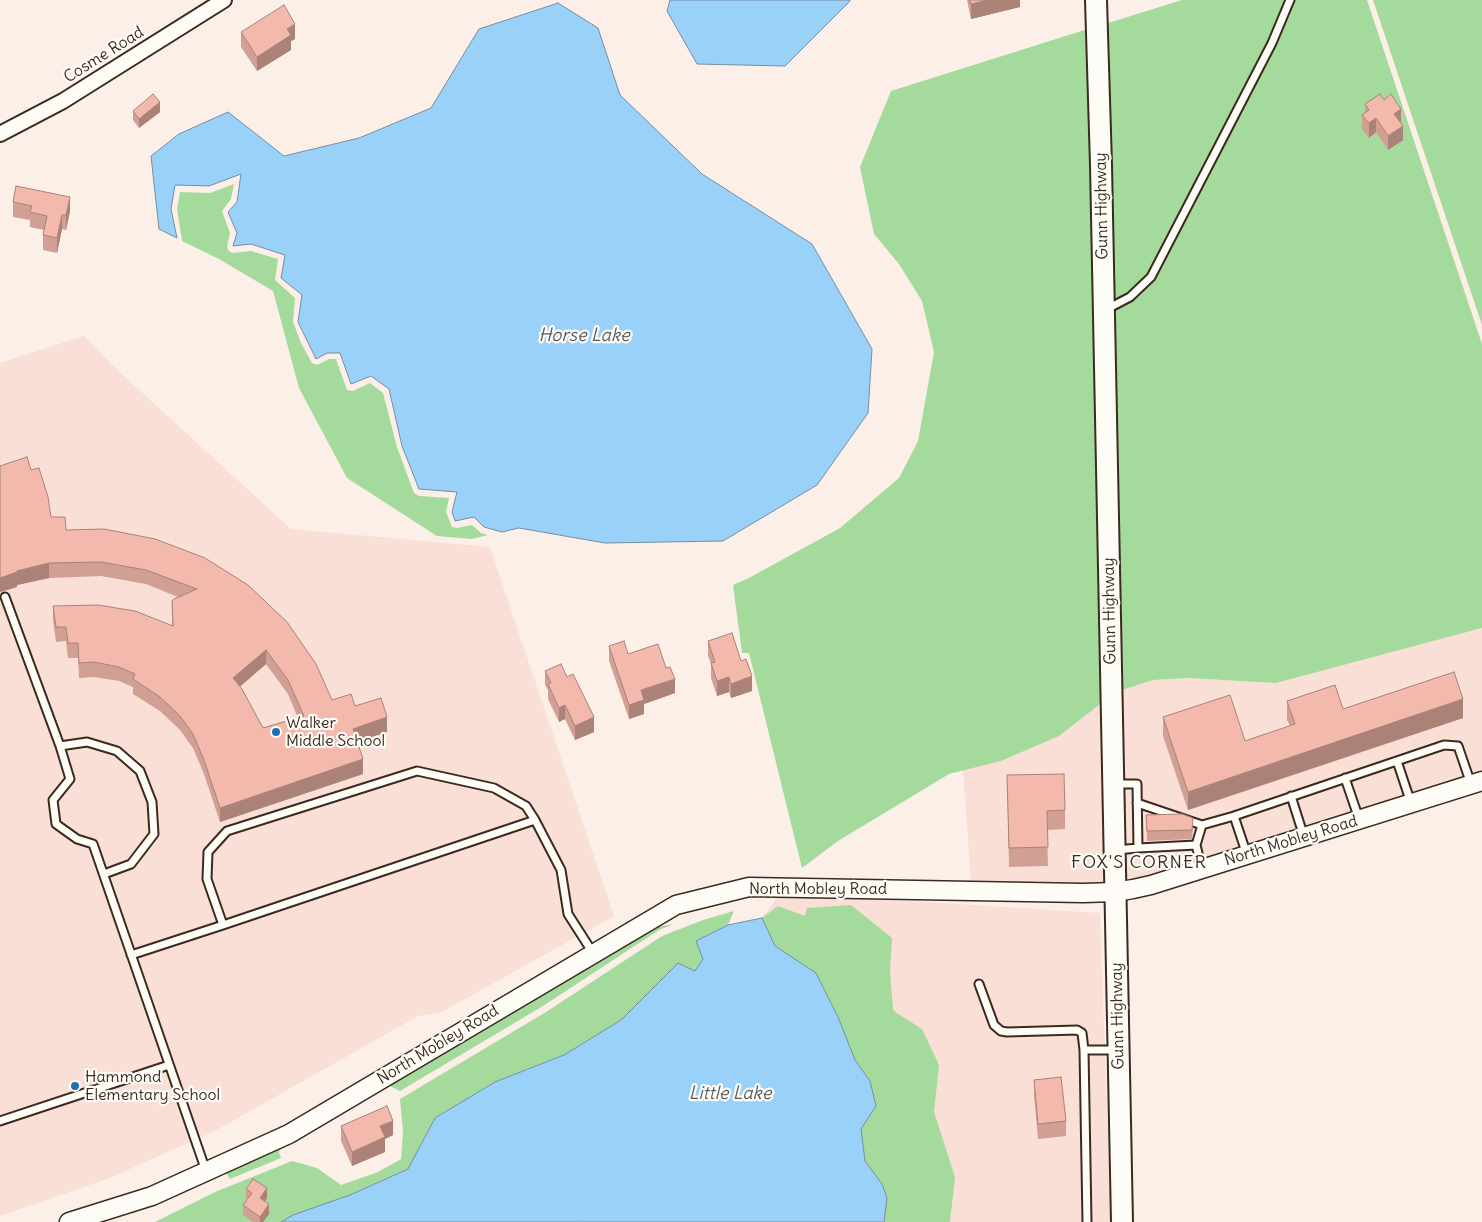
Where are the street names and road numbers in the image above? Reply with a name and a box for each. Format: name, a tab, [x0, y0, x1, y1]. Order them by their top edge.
street label: Cosme Road	[60, 23, 148, 87]
street label: Gunn Highway	[1091, 152, 1113, 260]
street label: Gunn Highway	[1099, 557, 1121, 665]
street label: North Mobley Road	[1222, 812, 1360, 870]
street label: North Mobley Road	[749, 879, 887, 899]
street label: Gunn Highway	[1107, 962, 1129, 1070]
street label: North Mobley Road	[374, 1001, 502, 1089]

